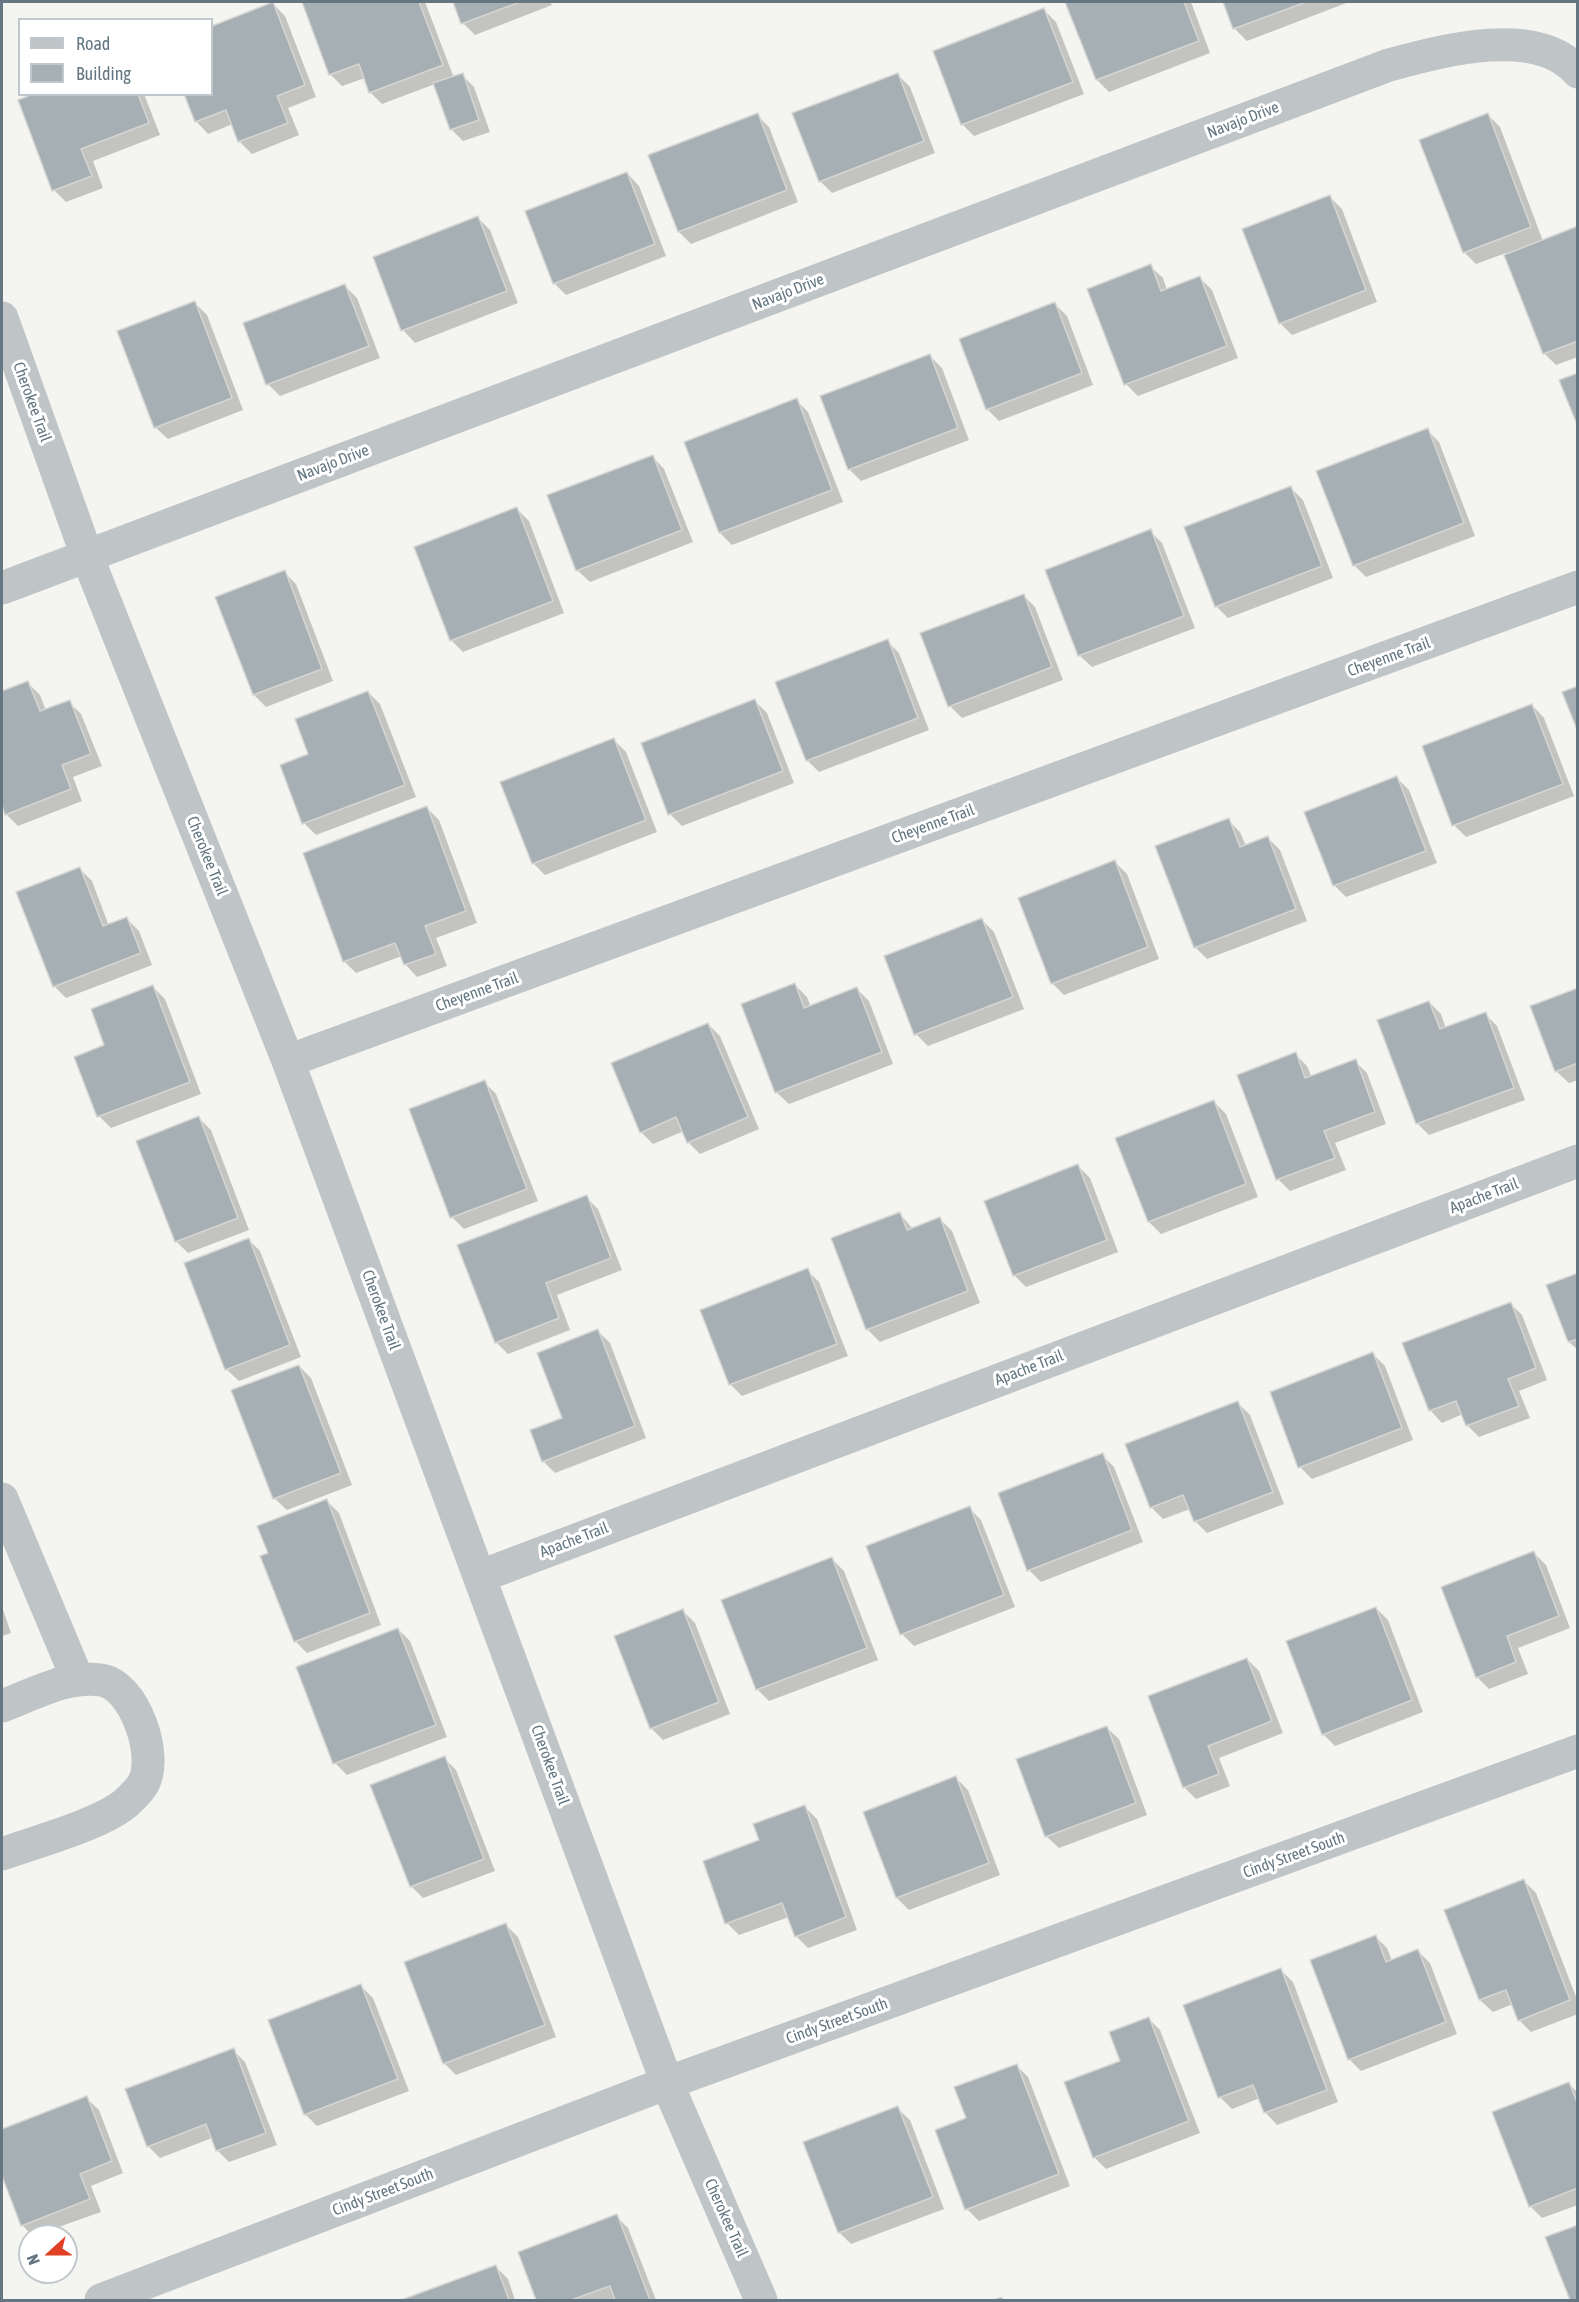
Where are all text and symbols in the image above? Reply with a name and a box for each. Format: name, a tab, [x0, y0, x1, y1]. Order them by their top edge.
legend	[18, 18, 213, 96]
text: Road	[76, 33, 110, 54]
text: Building	[76, 63, 131, 84]
street label: Navajo Drive	[1204, 98, 1282, 142]
street label: Navajo Drive	[749, 270, 827, 314]
street label: Cherokee Trail	[9, 359, 55, 445]
street label: Navajo Drive	[294, 441, 372, 485]
street label: Cheyenne Trail	[1345, 633, 1433, 681]
street label: Cheyenne Trail	[889, 800, 977, 848]
street label: Cherokee Trail	[182, 814, 232, 898]
street label: Cheyenne Trail	[433, 968, 521, 1016]
street label: Apache Trail	[1447, 1174, 1521, 1218]
street label: Cherokee Trail	[358, 1267, 404, 1353]
street label: Apache Trail	[992, 1346, 1066, 1390]
street label: Apache Trail	[537, 1518, 611, 1562]
street label: Cherokee Trail	[527, 1722, 573, 1808]
street label: Cindy Street South	[1241, 1828, 1347, 1882]
street label: Cindy Street South	[784, 1994, 890, 2048]
street label: Cindy Street South	[330, 2164, 436, 2220]
street label: Cherokee Trail	[700, 2176, 752, 2260]
north arrow	[18, 2224, 78, 2284]
text: N	[23, 2252, 43, 2267]

